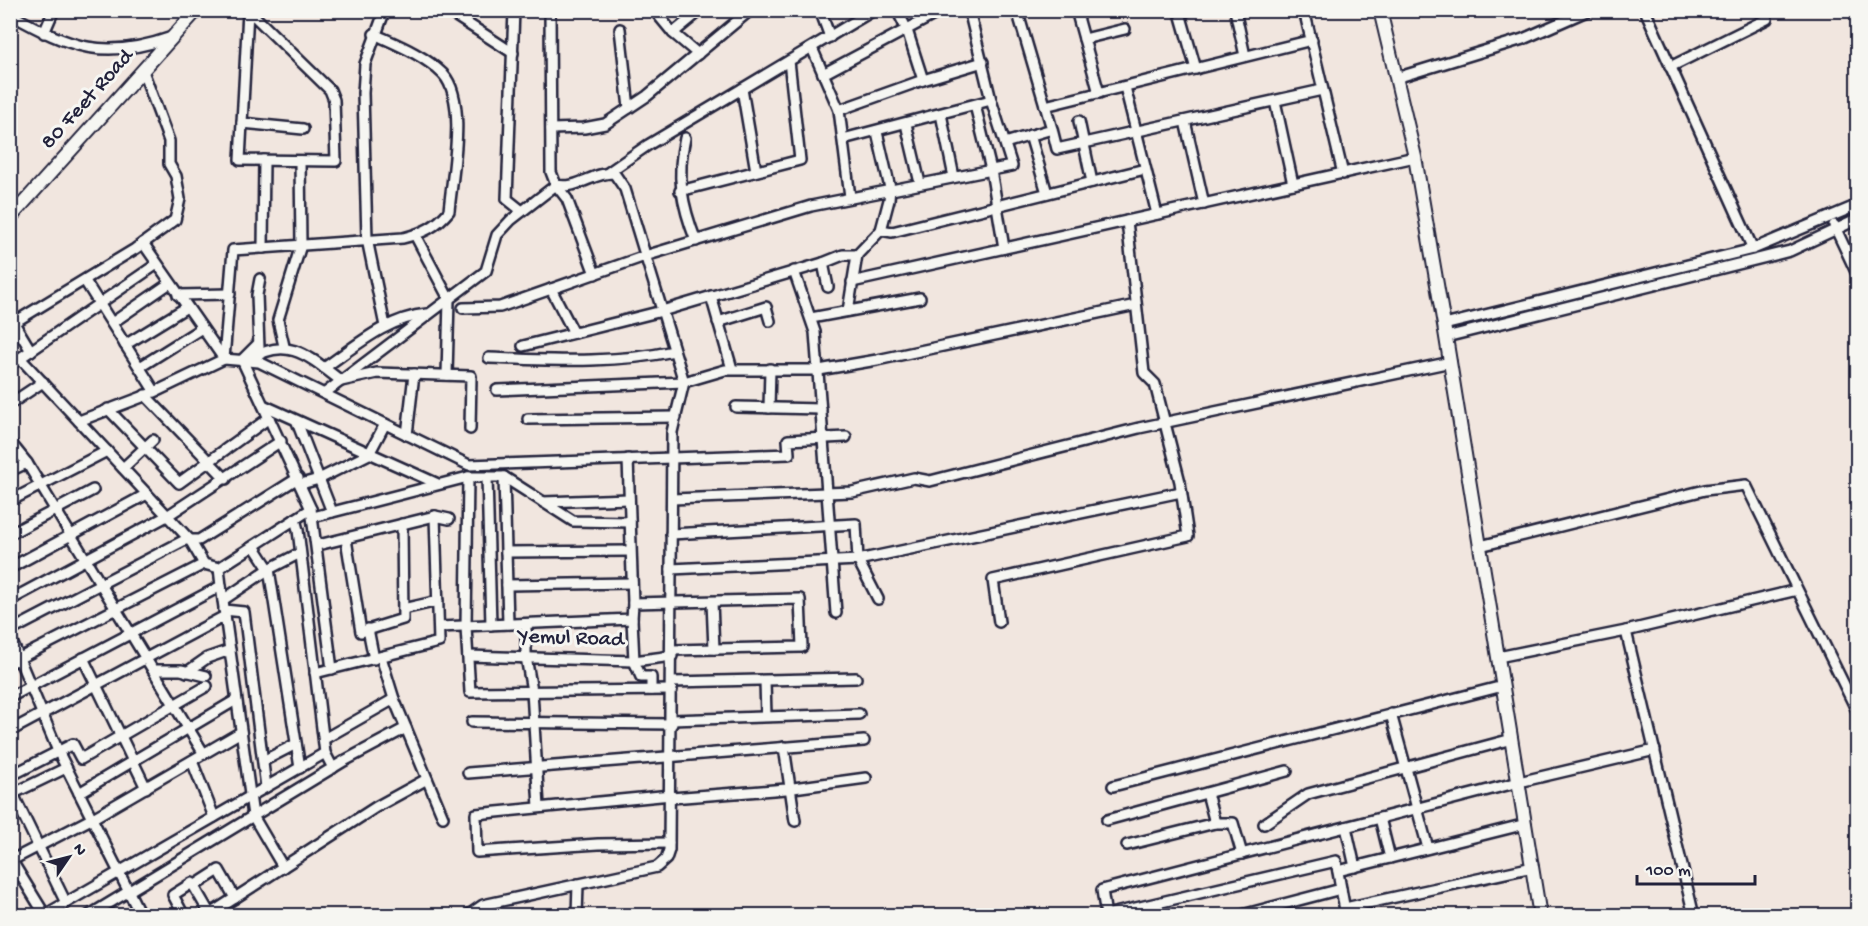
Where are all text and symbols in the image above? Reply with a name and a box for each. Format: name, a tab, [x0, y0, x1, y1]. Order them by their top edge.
street label: 80 Feet Road	[36, 43, 141, 156]
street label: Yemul Road	[516, 624, 626, 654]
north arrow	[39, 827, 99, 887]
text: N	[68, 841, 90, 861]
scale bar	[1637, 848, 1756, 886]
text: 100 m	[1645, 861, 1691, 882]

